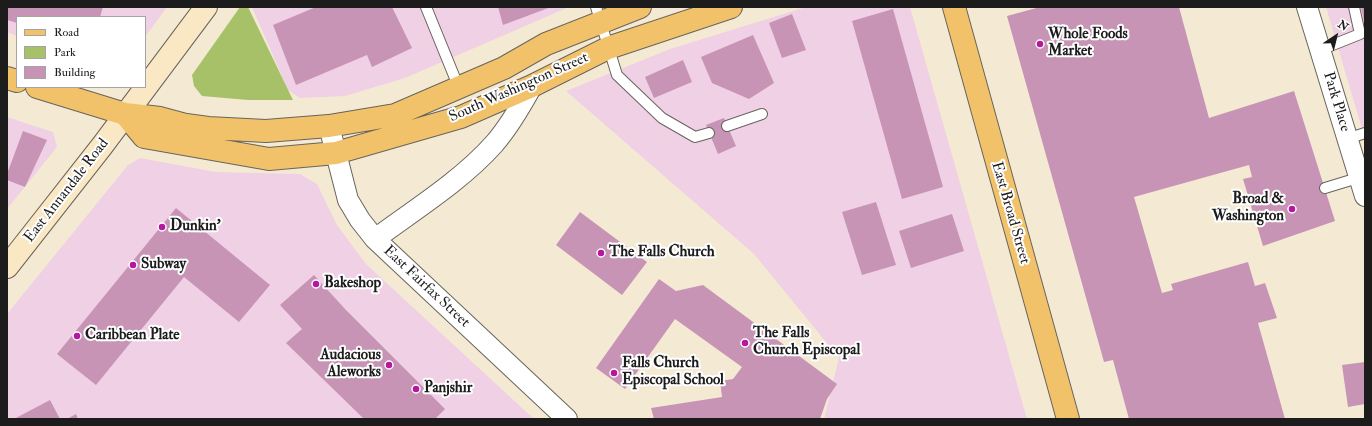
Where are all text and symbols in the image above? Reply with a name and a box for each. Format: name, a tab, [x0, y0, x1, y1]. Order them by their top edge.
legend	[16, 16, 146, 88]
north arrow	[1316, 16, 1356, 56]
text: N	[1335, 18, 1351, 34]
text: Road	[54, 25, 79, 40]
place label: Whole Foods Market	[1048, 26, 1128, 61]
marker: Whole Foods Market	[1035, 39, 1045, 49]
text: Park	[54, 45, 76, 60]
street label: South Washington Street	[447, 49, 591, 127]
text: Building	[54, 65, 95, 80]
street label: Park Place	[1318, 70, 1354, 134]
street label: East Annandale Road	[21, 135, 113, 247]
street label: East Broad Street	[987, 160, 1033, 266]
place label: Broad & Washington	[1212, 191, 1284, 226]
marker: Broad & Washington	[1287, 204, 1297, 214]
place label: Dunkin'	[170, 218, 220, 236]
marker: Dunkin'	[157, 222, 167, 232]
street label: East Fairfax Street	[379, 242, 473, 332]
place label: The Falls Church	[609, 244, 715, 262]
marker: The Falls Church	[596, 248, 606, 258]
place label: Subway	[141, 256, 186, 274]
marker: Subway	[128, 260, 138, 270]
place label: Bakeshop	[324, 275, 381, 293]
marker: Bakeshop	[311, 279, 321, 289]
place label: The Falls Church Episcopal	[753, 325, 860, 360]
place label: Caribbean Plate	[85, 327, 180, 345]
marker: Caribbean Plate	[72, 331, 82, 341]
marker: The Falls Church Episcopal	[740, 338, 750, 348]
place label: Audacious Aleworks	[320, 347, 381, 382]
place label: Falls Church Episcopal School	[622, 355, 724, 390]
marker: Audacious Aleworks	[384, 360, 394, 370]
marker: Falls Church Episcopal School	[609, 368, 619, 378]
place label: Panjshir	[424, 380, 472, 398]
marker: Panjshir	[411, 384, 421, 394]

